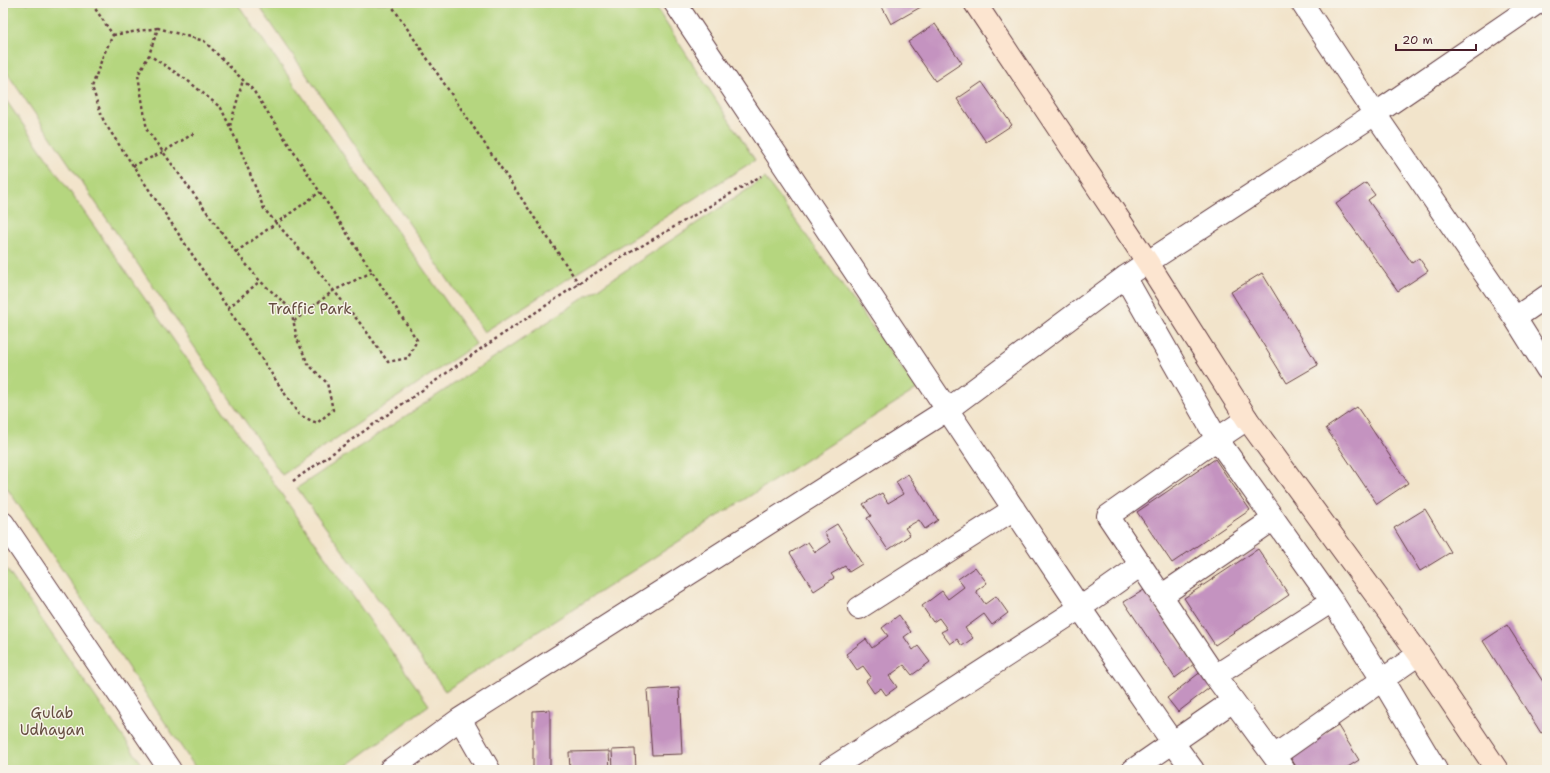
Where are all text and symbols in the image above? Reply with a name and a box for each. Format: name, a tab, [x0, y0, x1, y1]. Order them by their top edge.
scale bar	[1396, 26, 1476, 52]
text: 20 m	[1402, 32, 1433, 48]
park label: Traffic Park	[268, 299, 352, 319]
park label: Gulab Udhayan	[20, 703, 84, 740]

